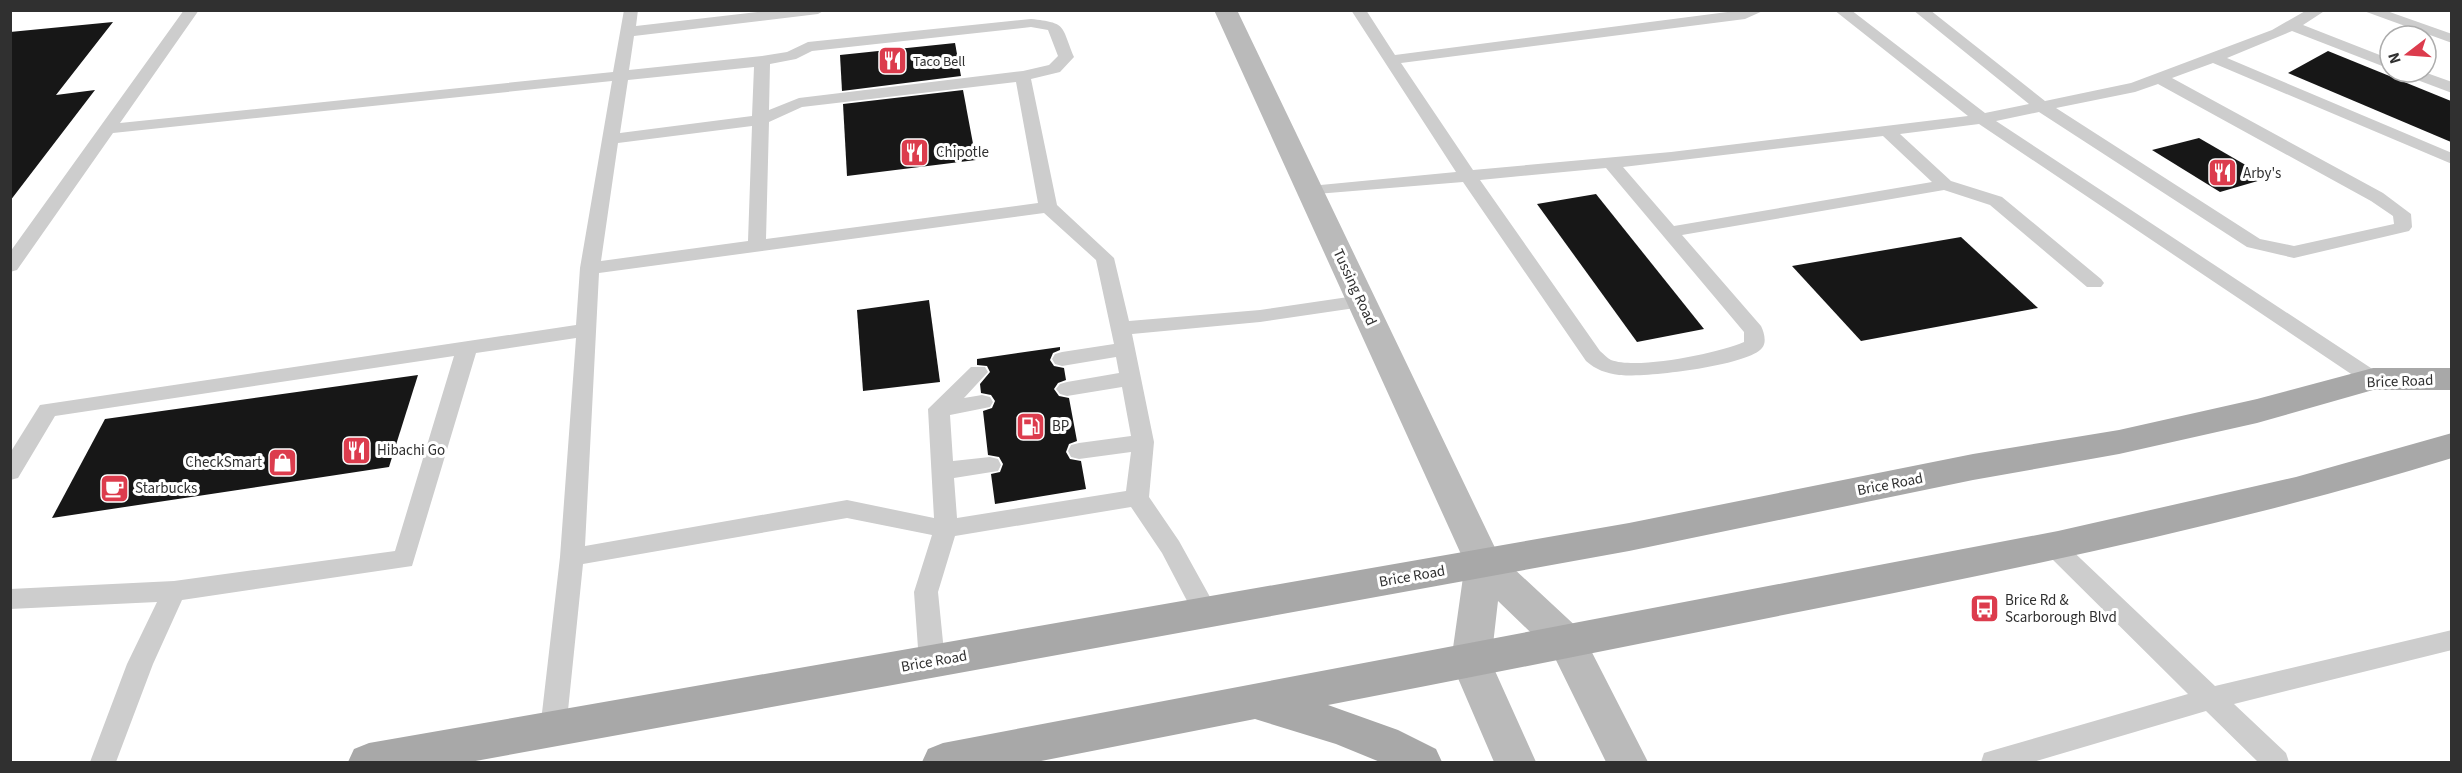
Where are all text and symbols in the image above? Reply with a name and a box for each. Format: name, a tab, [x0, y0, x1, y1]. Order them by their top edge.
north arrow	[2378, 24, 2438, 84]
restaurant icon: Taco Bell	[876, 45, 908, 77]
text: N	[2383, 50, 2407, 66]
place label: Taco Bell	[913, 52, 966, 72]
restaurant icon: Chipotle	[899, 136, 931, 168]
place label: Chipotle	[936, 142, 989, 163]
restaurant icon: Arby's	[2206, 157, 2238, 189]
place label: Arby's	[2243, 163, 2281, 184]
street label: Tussing Road	[1328, 245, 1382, 329]
street label: Brice Road	[2366, 370, 2434, 393]
fuel station icon: BP	[1015, 410, 1047, 442]
place label: BP	[1052, 416, 1069, 437]
restaurant icon: Hibachi Go	[340, 434, 372, 466]
place label: Hibachi Go	[377, 440, 445, 461]
shop icon: CheckSmart	[267, 446, 299, 478]
place label: CheckSmart	[185, 452, 262, 473]
street label: Brice Road	[1855, 468, 1925, 501]
cafe icon: Starbucks	[98, 472, 130, 504]
place label: Starbucks	[135, 478, 197, 499]
street label: Brice Road	[1377, 560, 1447, 593]
place label: Brice Rd & Scarborough Blvd	[2005, 590, 2117, 628]
bus stop icon: Brice Rd & Scarborough Blvd	[1968, 593, 2000, 625]
street label: Brice Road	[899, 645, 969, 678]

